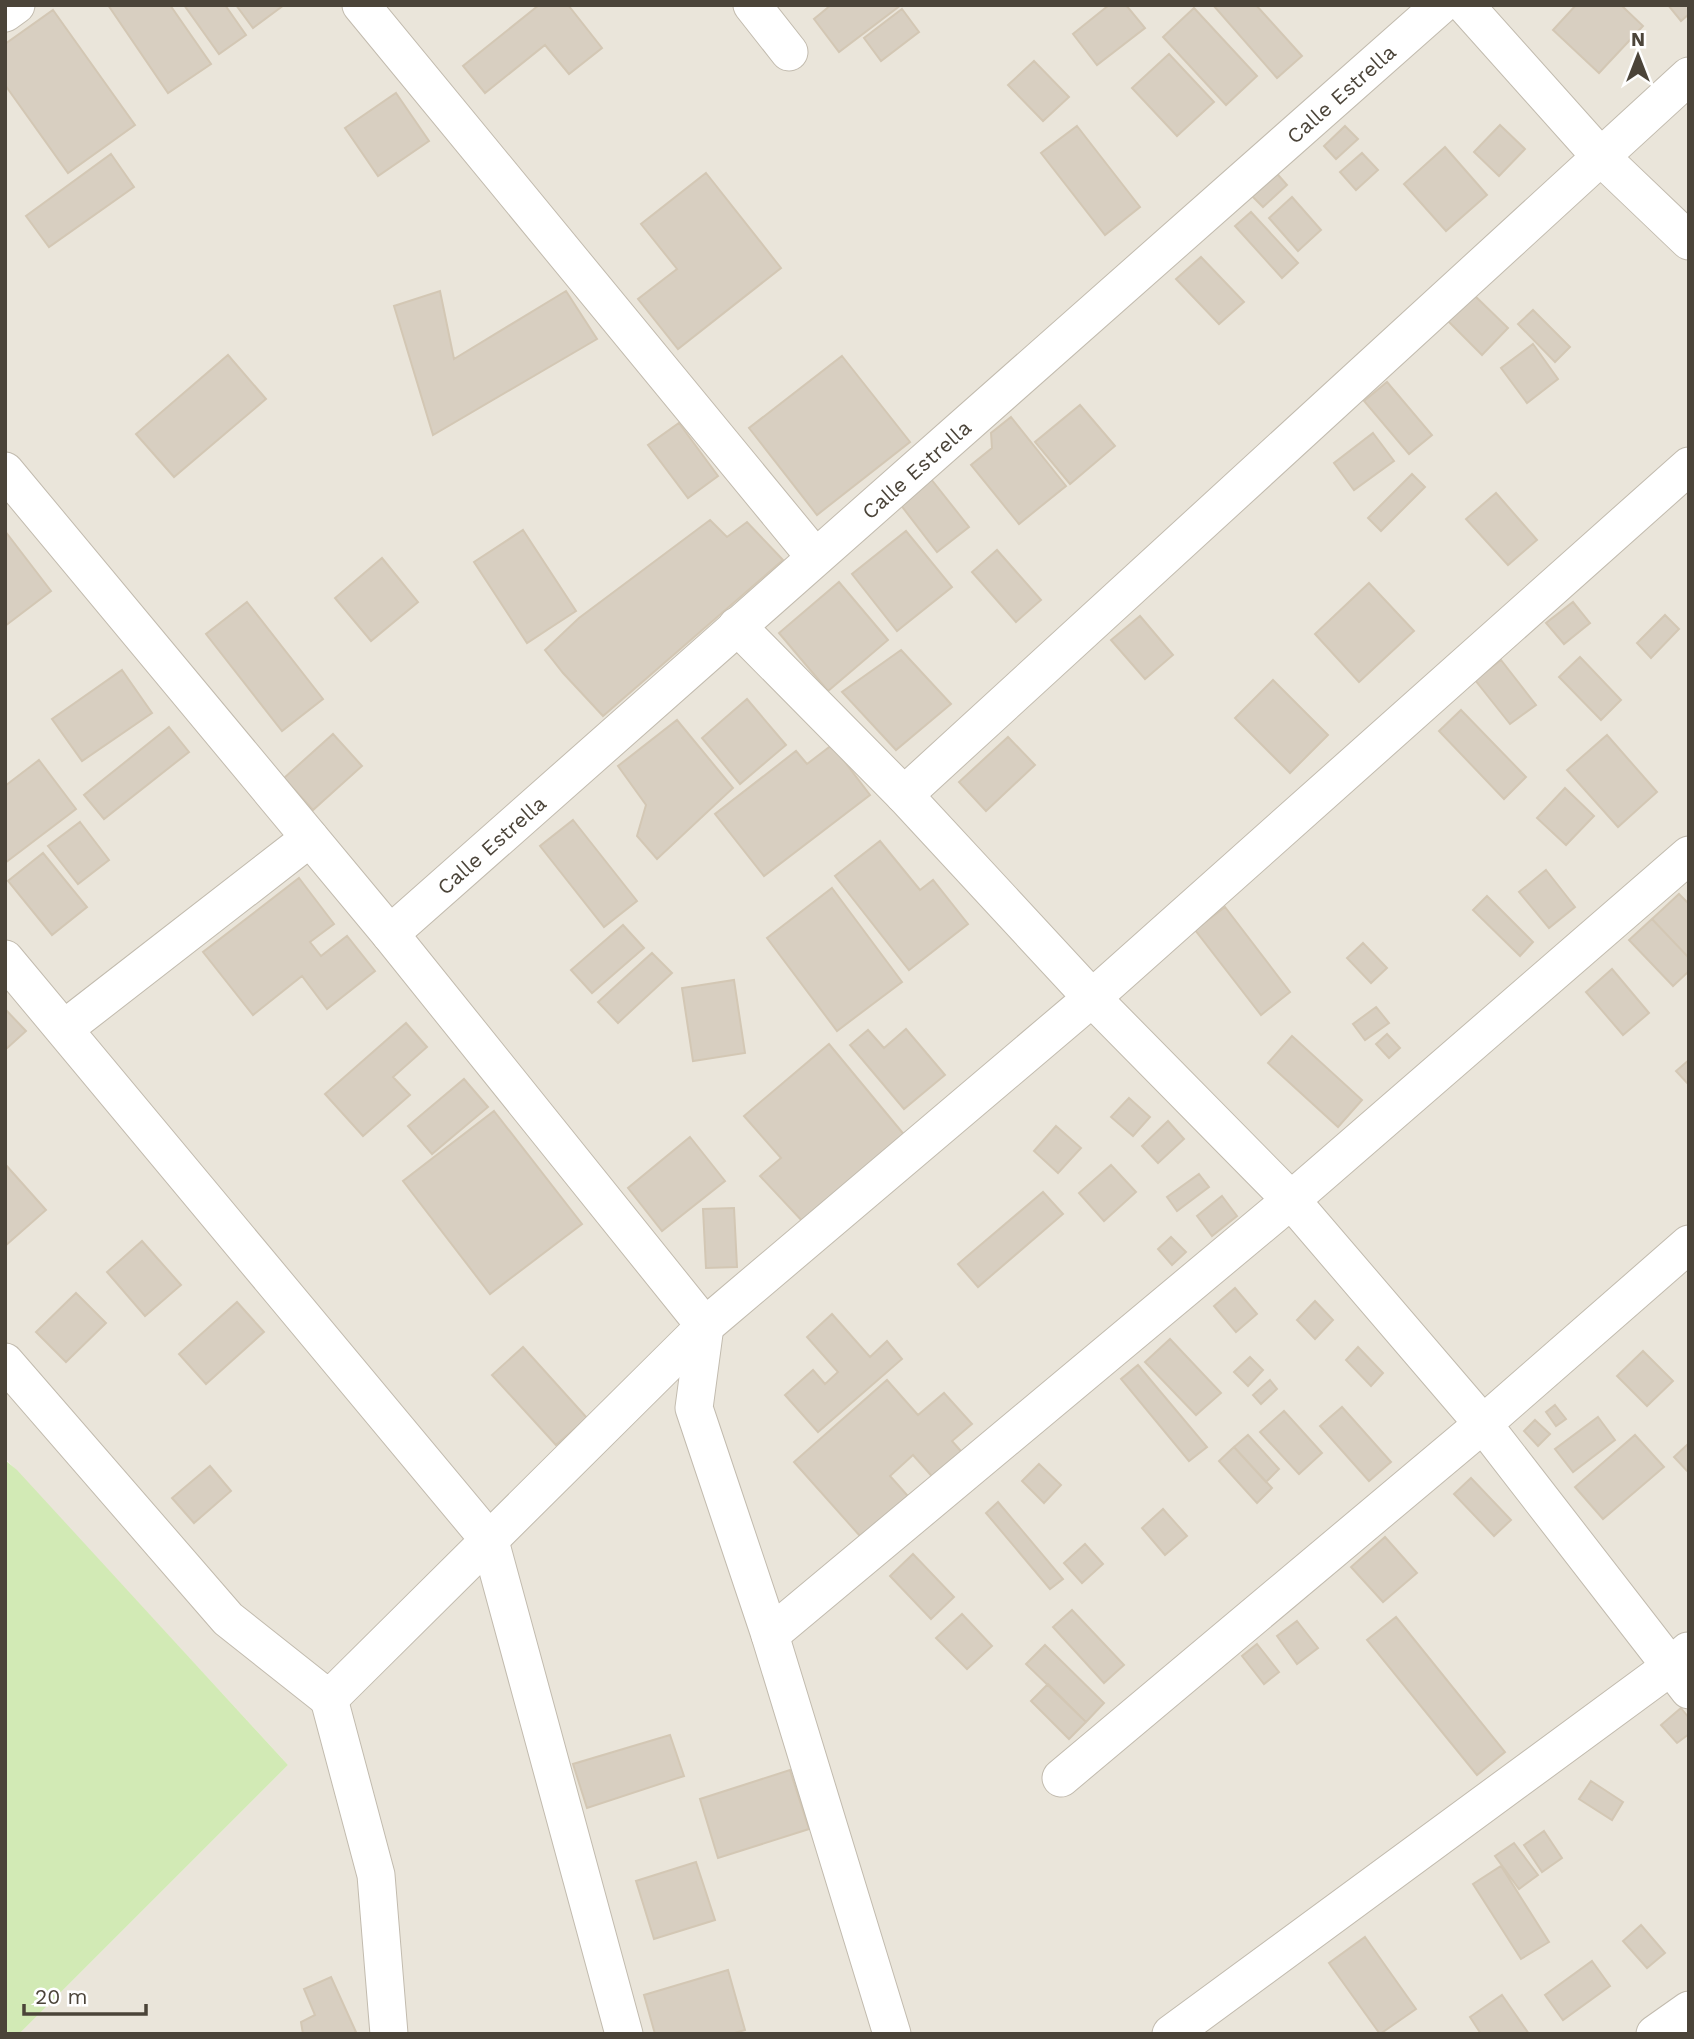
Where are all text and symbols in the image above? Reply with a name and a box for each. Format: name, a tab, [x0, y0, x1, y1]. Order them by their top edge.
north arrow	[1603, 21, 1673, 91]
text: N	[1631, 28, 1645, 51]
street label: Calle Estrella	[1281, 39, 1400, 148]
street label: Calle Estrella	[856, 414, 976, 524]
street label: Calle Estrella	[432, 790, 551, 899]
scale bar	[24, 1972, 147, 2016]
text: 20 m	[35, 1984, 87, 2009]

